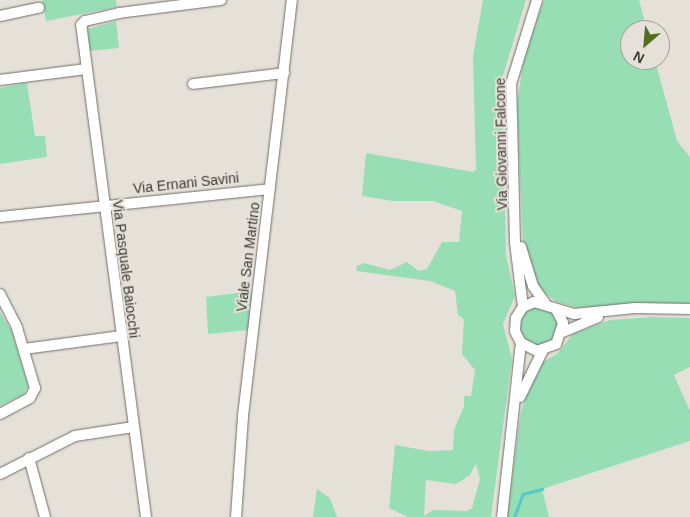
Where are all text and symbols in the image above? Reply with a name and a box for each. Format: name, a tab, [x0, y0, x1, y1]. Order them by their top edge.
north arrow	[620, 20, 670, 70]
text: N	[631, 48, 647, 67]
street label: Via Giovanni Falcone	[491, 77, 511, 211]
street label: Via Ernani Savini	[132, 169, 240, 197]
street label: Via Pasquale Baiocchi	[109, 199, 143, 339]
street label: Viale San Martino	[233, 201, 263, 313]

